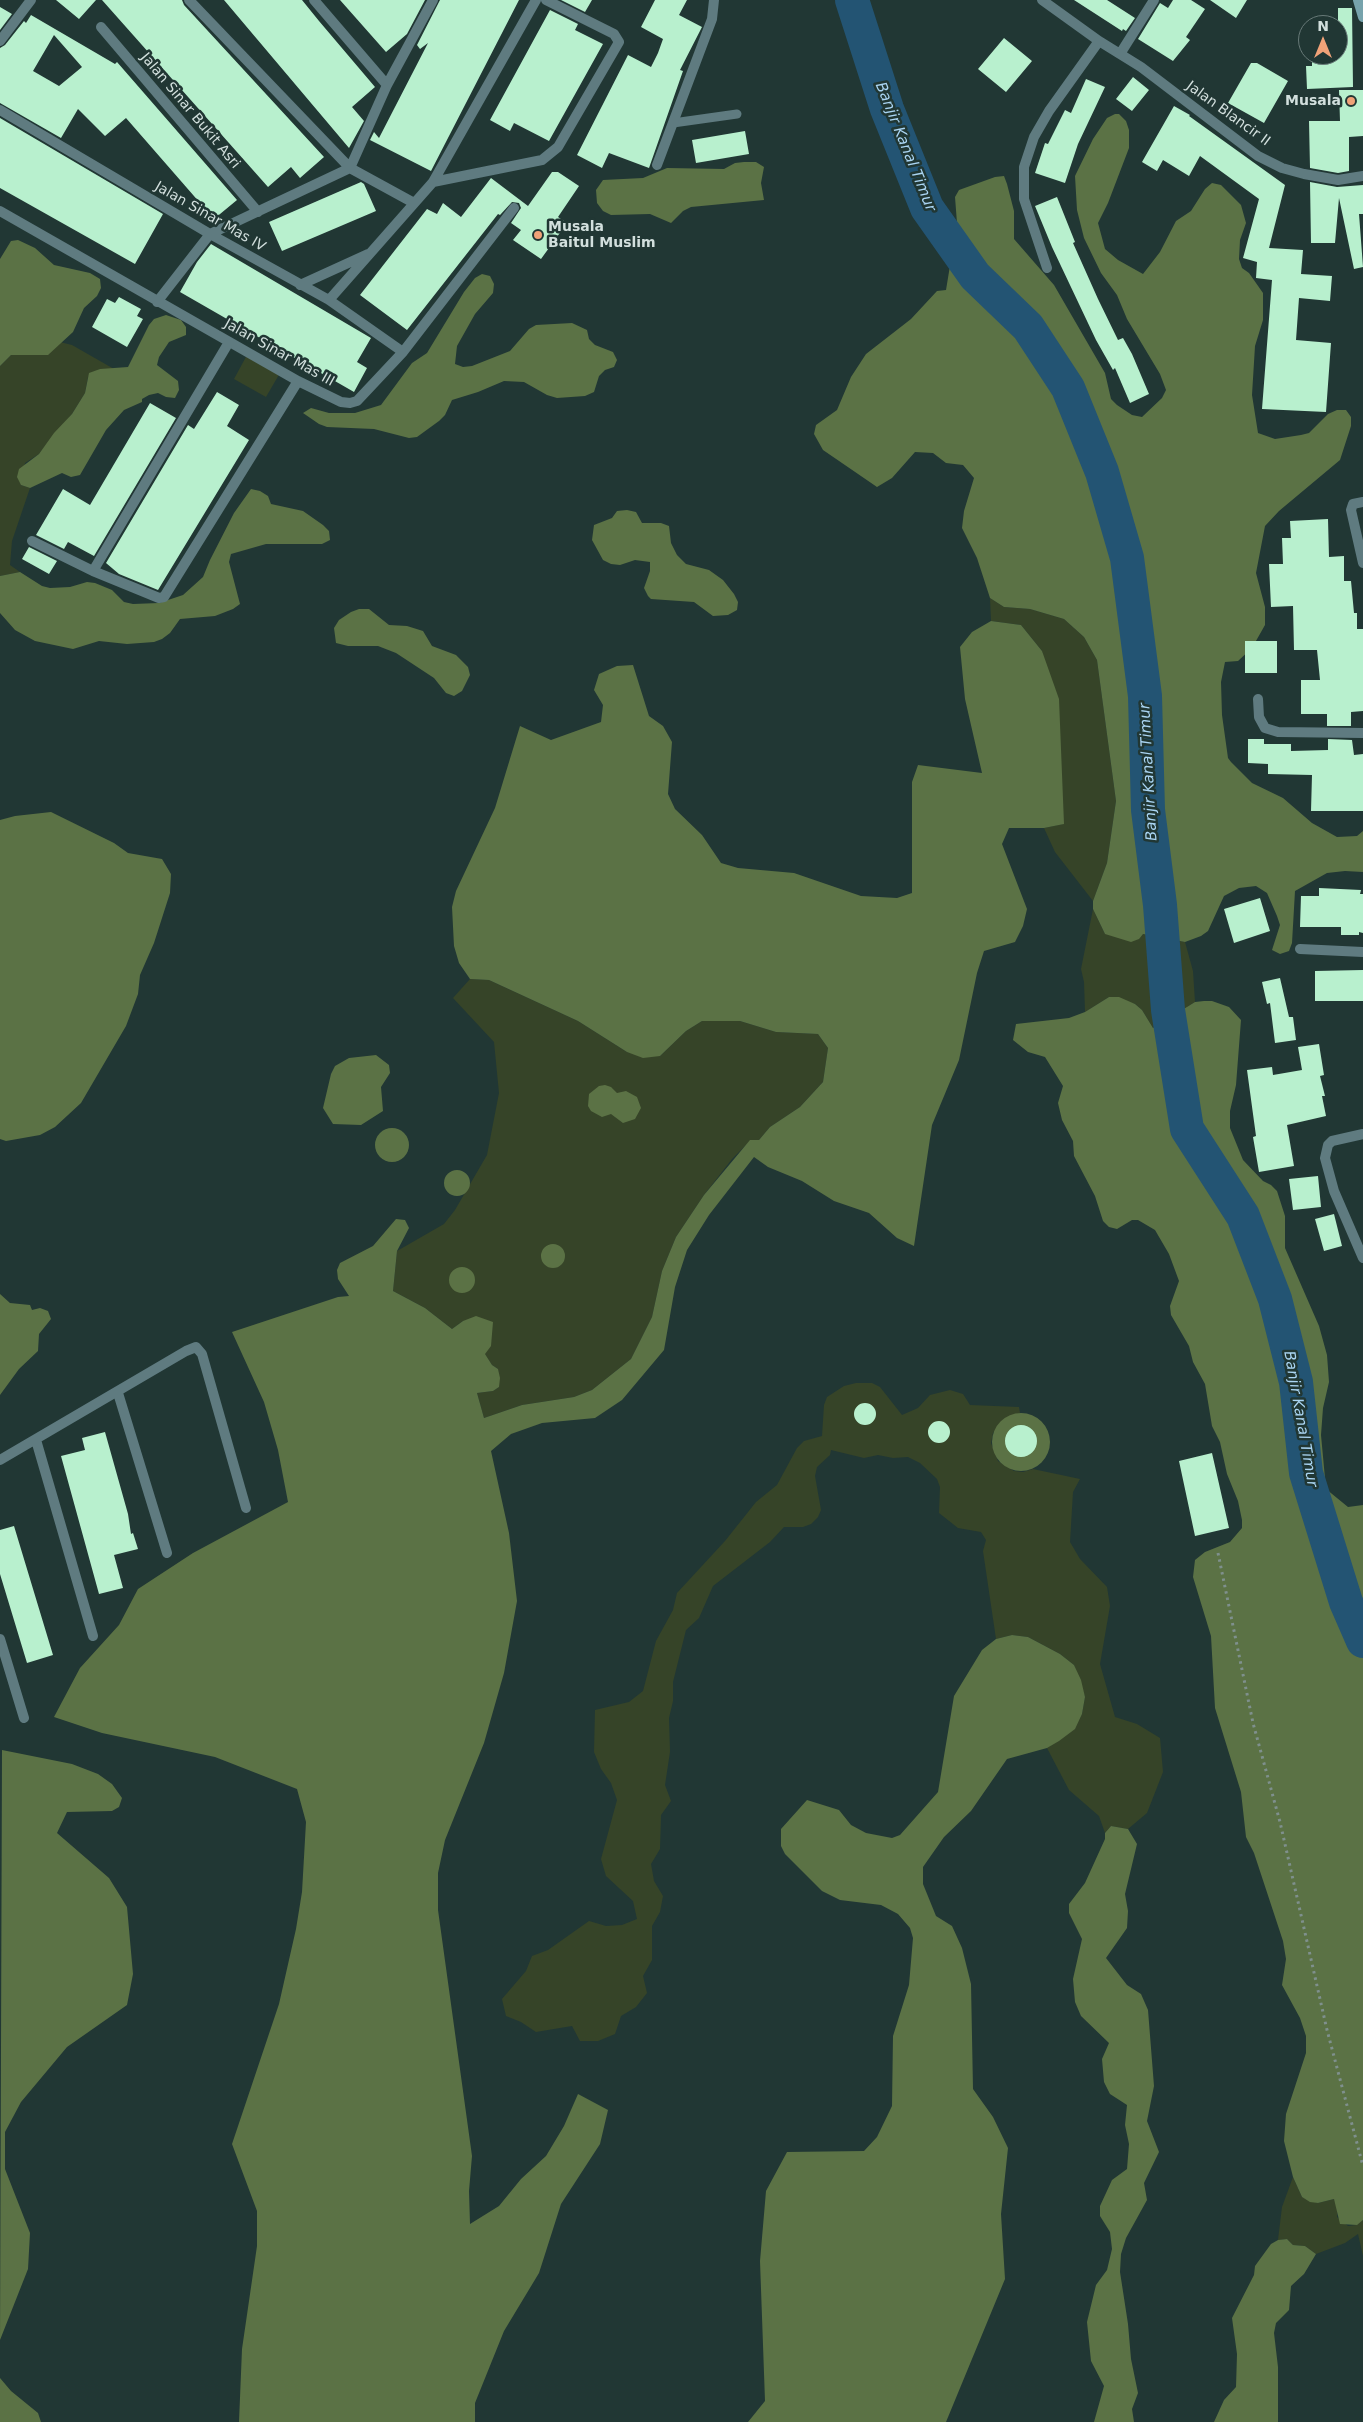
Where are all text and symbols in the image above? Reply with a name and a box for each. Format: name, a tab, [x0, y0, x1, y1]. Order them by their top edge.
north arrow	[1298, 15, 1348, 65]
text: N	[1317, 18, 1329, 34]
street label: Jalan Sinar Bukit Asri	[137, 50, 243, 172]
street label: Jalan Blancir II	[1183, 78, 1273, 150]
water label: Banjir Kanal Timur	[871, 80, 939, 214]
place label: Musala	[1285, 93, 1341, 109]
marker: Musala	[1345, 95, 1357, 107]
street label: Jalan Sinar Mas IV	[152, 178, 268, 256]
place label: Musala Baitul Muslim	[548, 219, 656, 252]
marker: Musala Baitul Muslim	[532, 229, 544, 241]
street label: Jalan Sinar Mas III	[221, 316, 337, 390]
water label: Banjir Kanal Timur	[1136, 703, 1162, 841]
water label: Banjir Kanal Timur	[1279, 1349, 1321, 1489]

